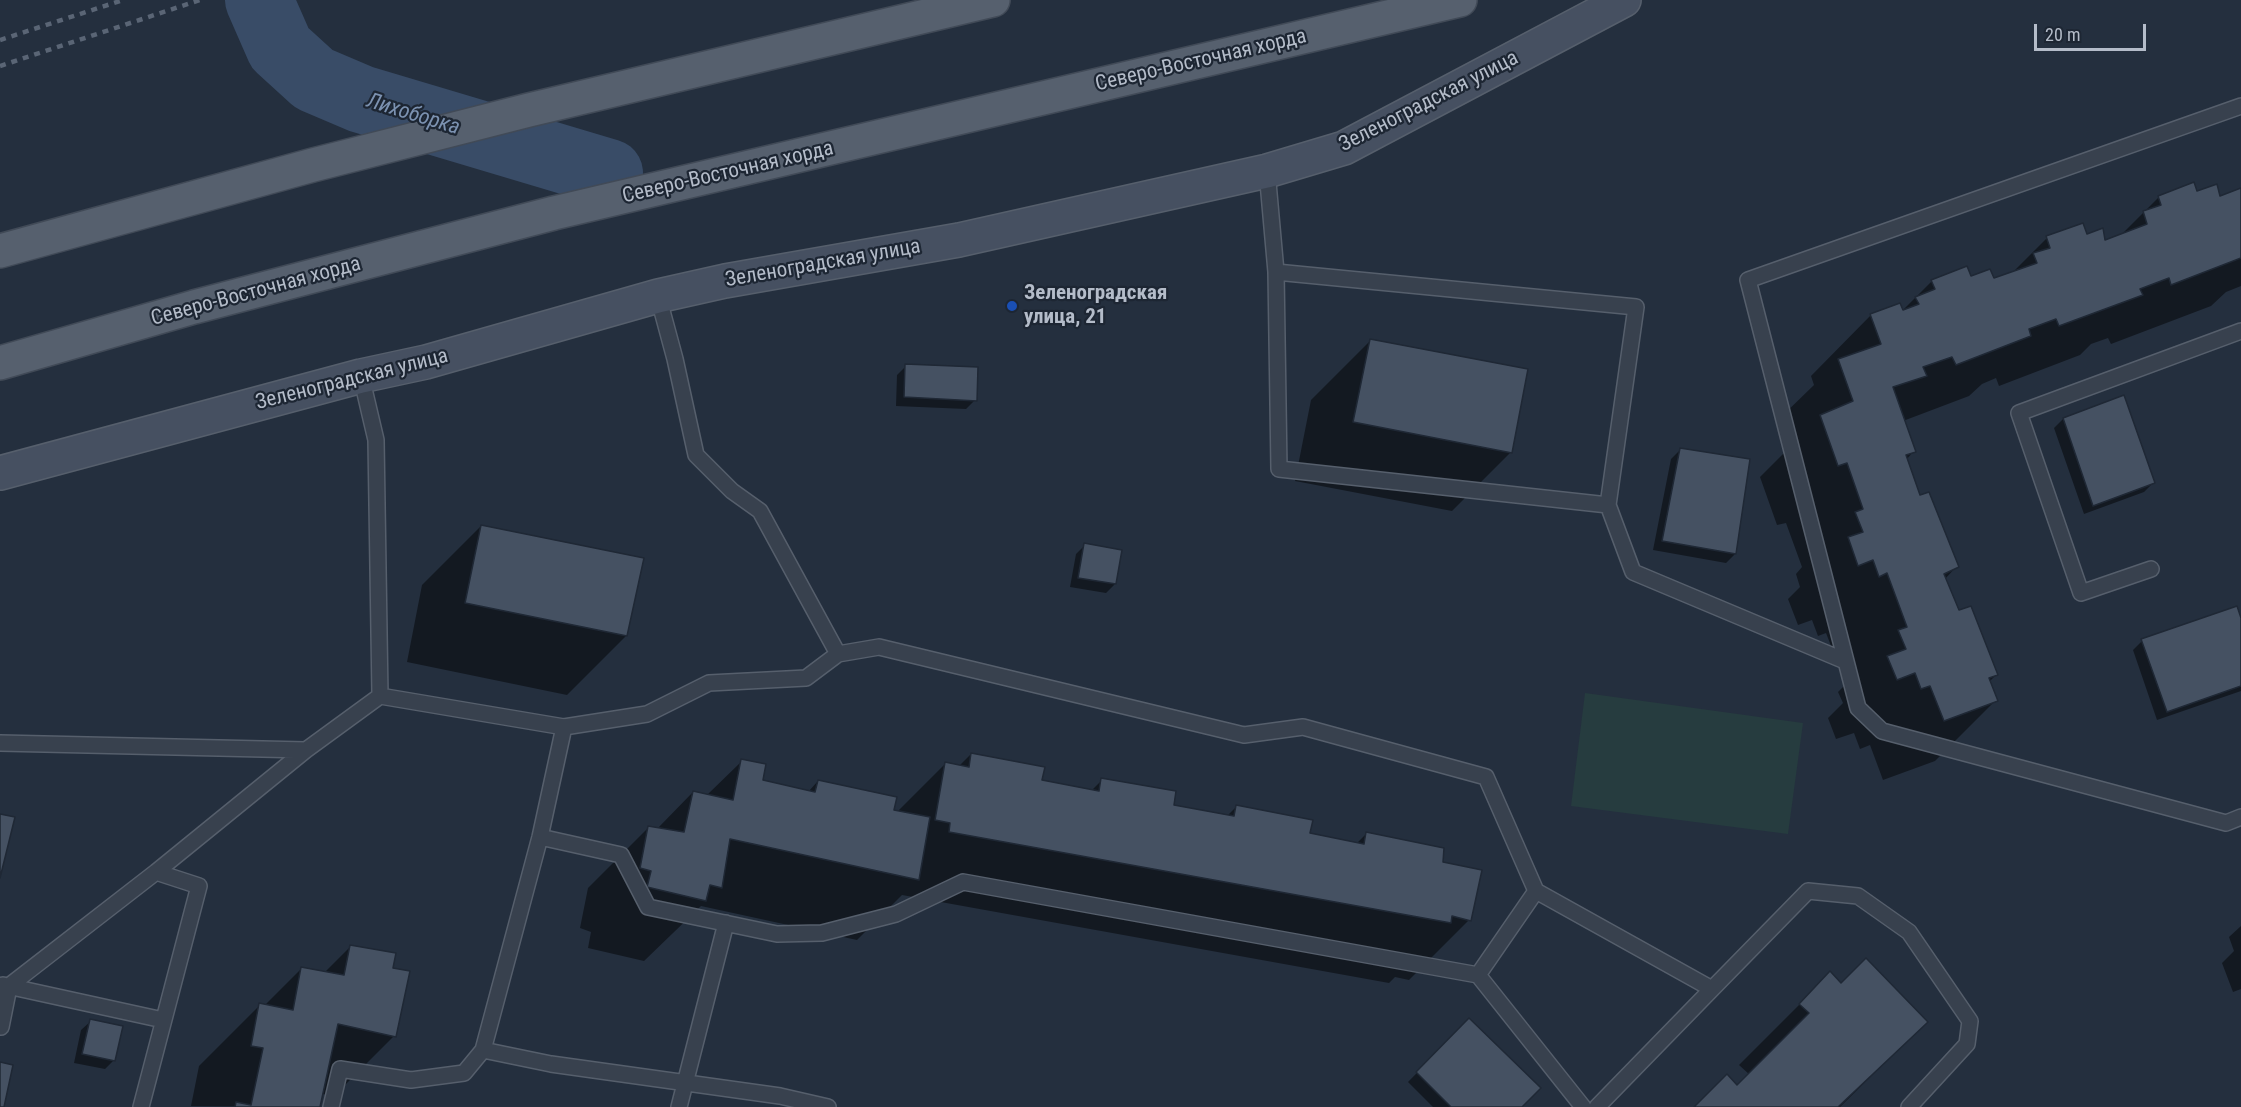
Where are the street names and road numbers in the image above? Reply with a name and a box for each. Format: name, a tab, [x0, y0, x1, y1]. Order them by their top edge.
street label: Северо-Восточная хорда	[1093, 24, 1309, 98]
street label: Зеленоградская улица	[1335, 46, 1523, 158]
street label: Северо-Восточная хорда	[620, 136, 836, 210]
street label: Зеленоградская улица	[724, 234, 922, 294]
street label: Северо-Восточная хорда	[148, 252, 364, 332]
street label: Зеленоградская улица	[253, 344, 451, 416]

